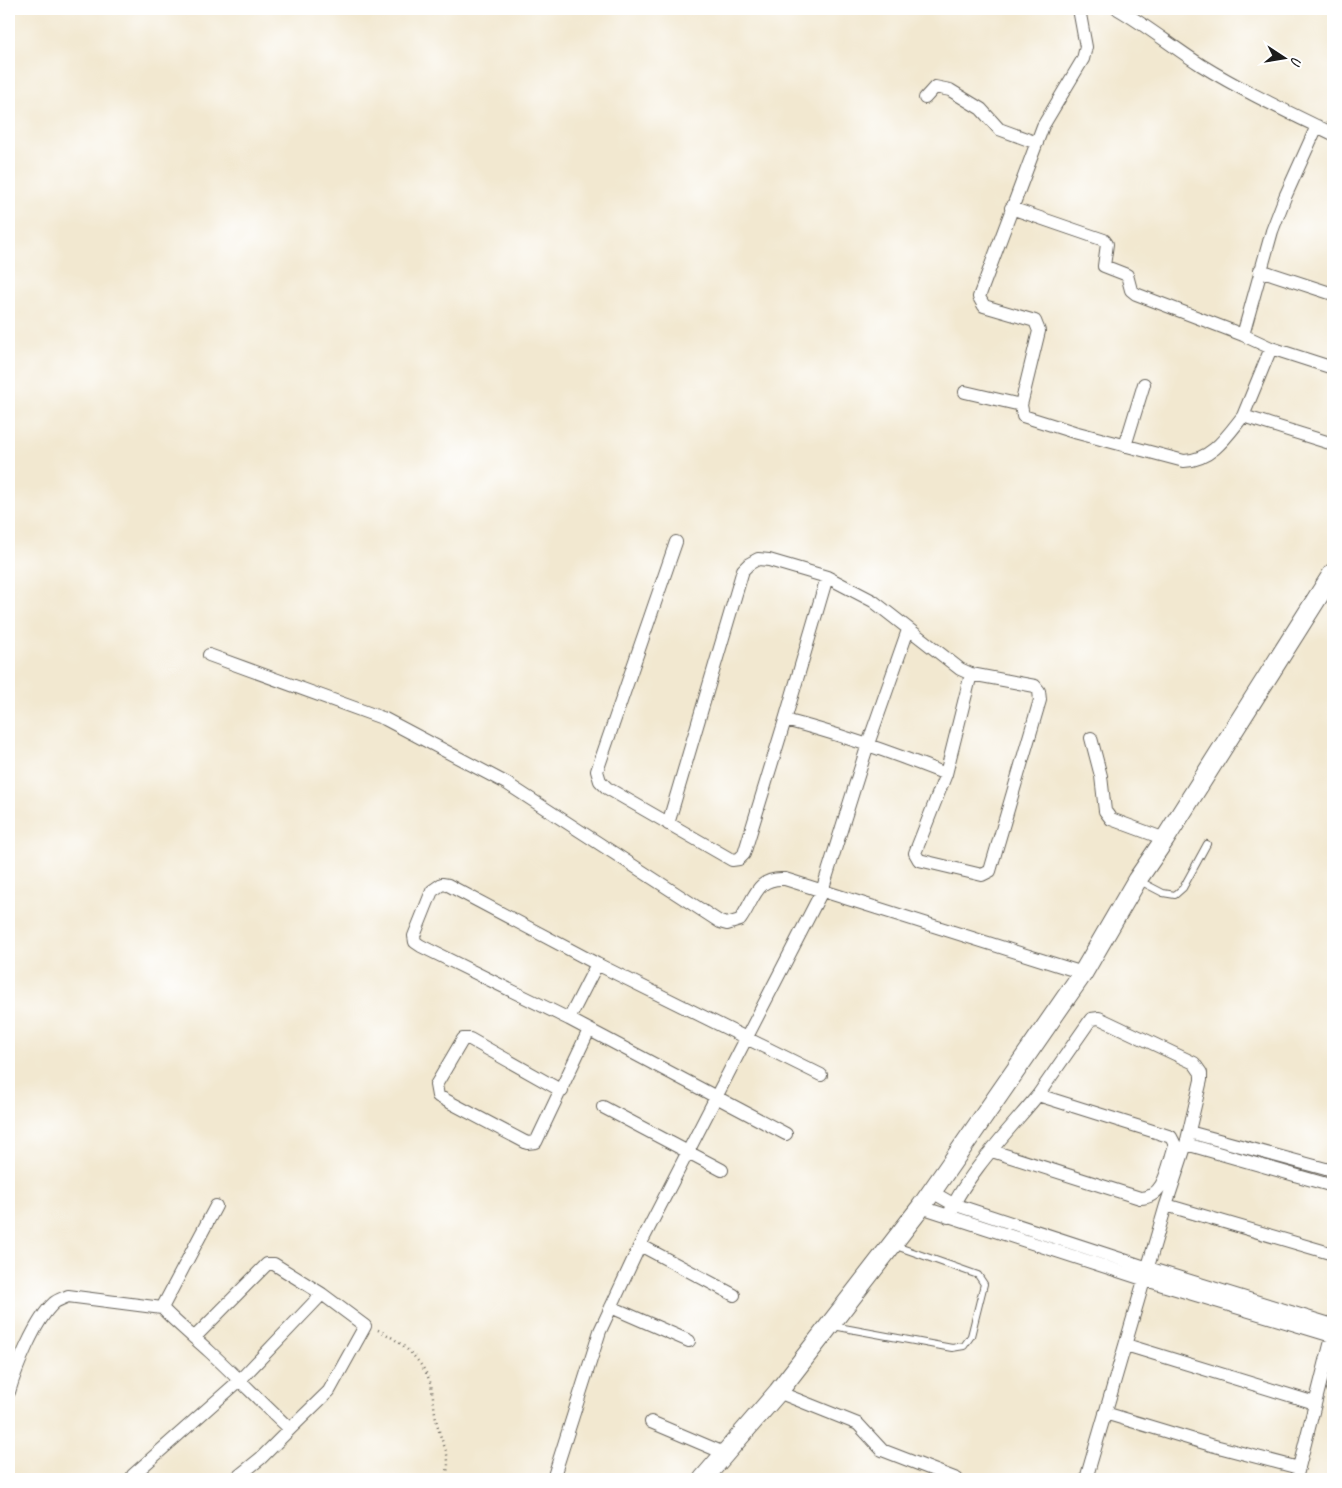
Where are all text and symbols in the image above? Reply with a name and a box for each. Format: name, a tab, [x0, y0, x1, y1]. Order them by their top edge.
north arrow	[1260, 32, 1310, 82]
text: U	[1287, 56, 1305, 69]

